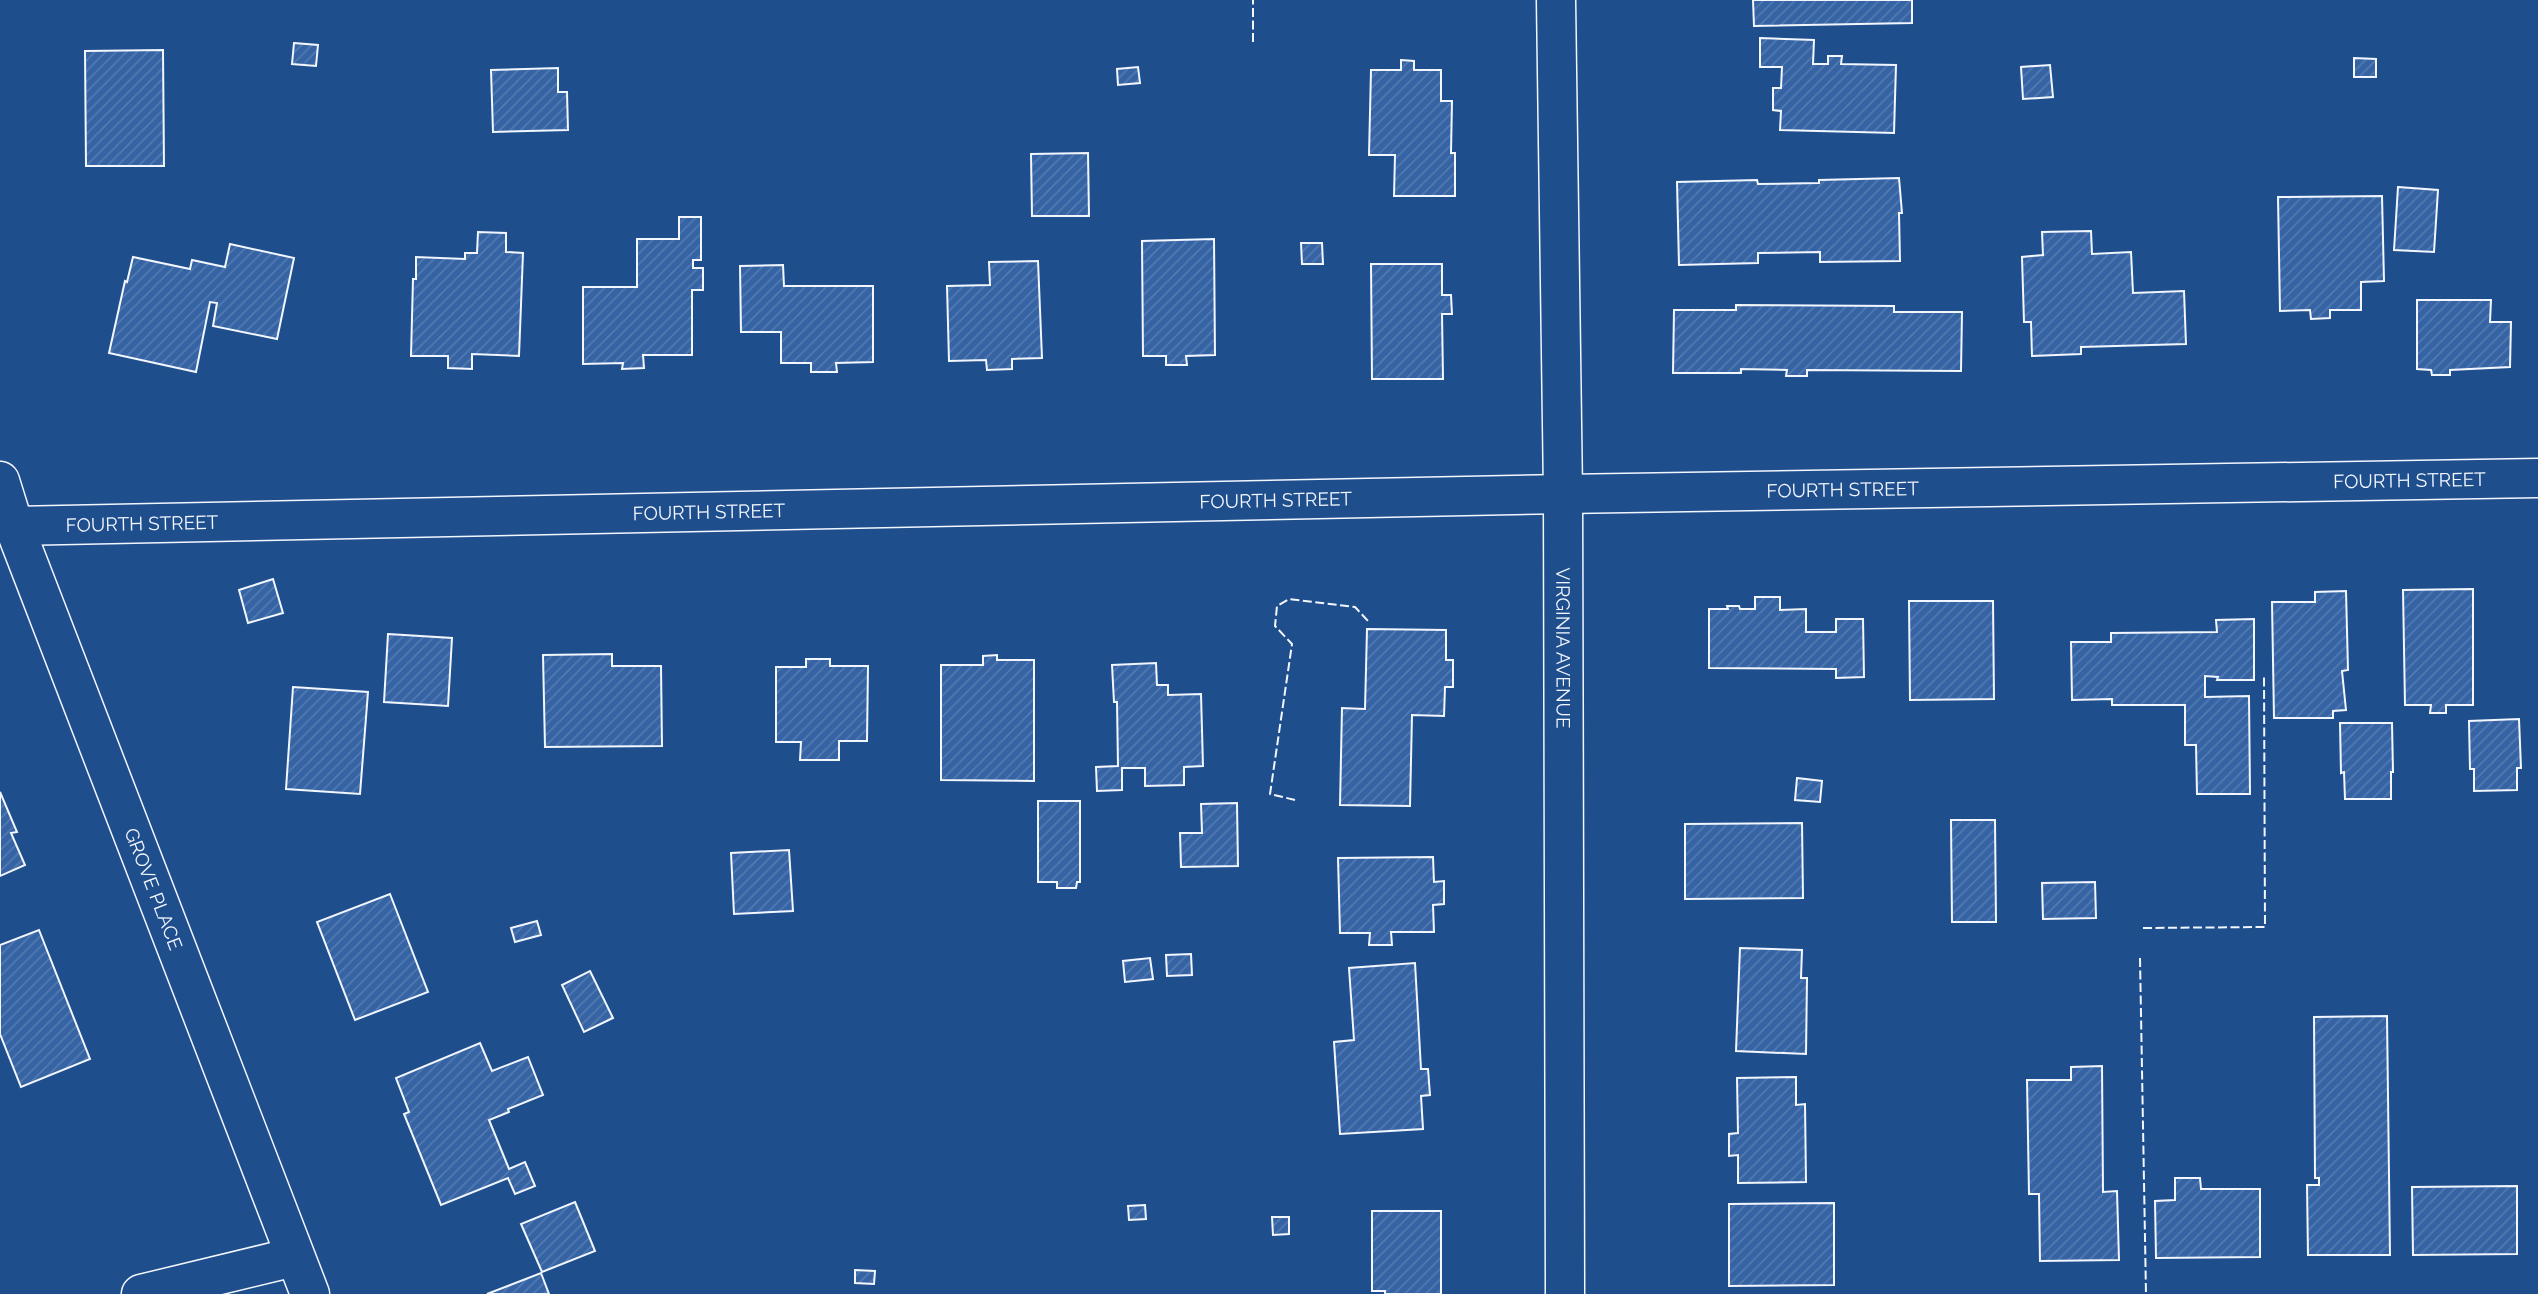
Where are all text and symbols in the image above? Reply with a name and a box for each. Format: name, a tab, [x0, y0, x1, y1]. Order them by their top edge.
street label: FOURTH STREET	[2333, 468, 2486, 492]
street label: FOURTH STREET	[1766, 477, 1920, 502]
street label: FOURTH STREET	[1199, 487, 1353, 513]
street label: FOURTH STREET	[632, 499, 786, 524]
street label: FOURTH STREET	[65, 511, 219, 536]
street label: VIRGINIA AVENUE	[1552, 567, 1575, 729]
street label: GROVE PLACE	[120, 825, 187, 953]

